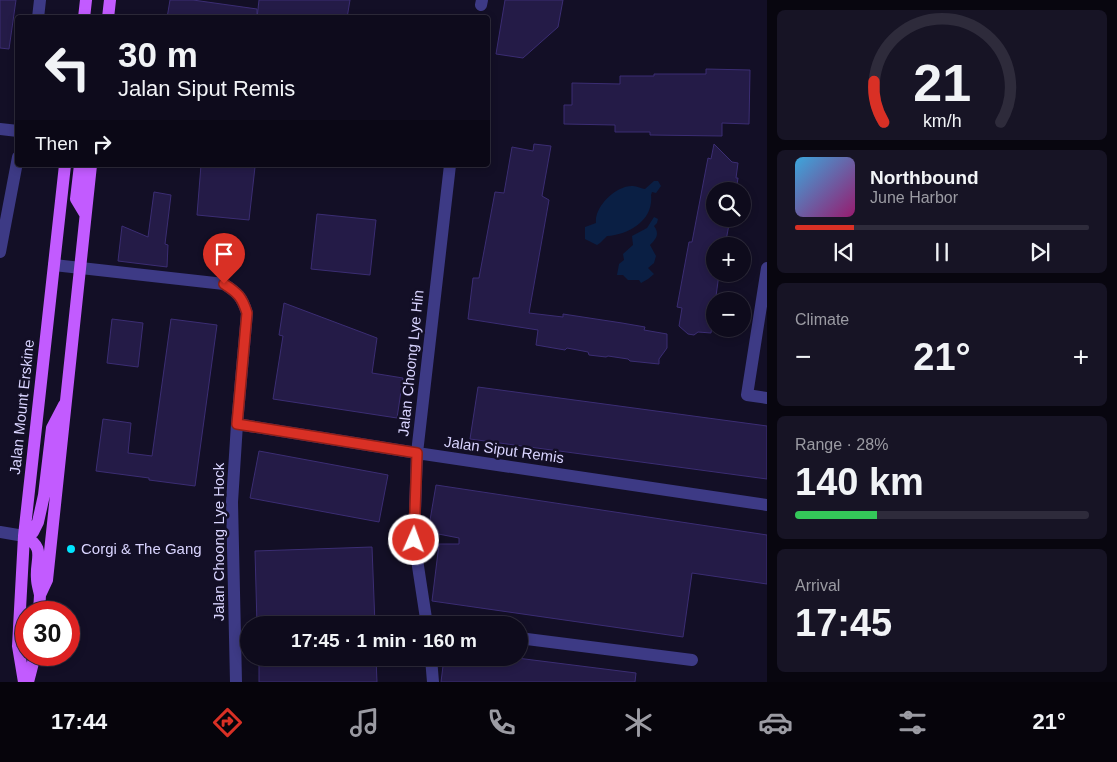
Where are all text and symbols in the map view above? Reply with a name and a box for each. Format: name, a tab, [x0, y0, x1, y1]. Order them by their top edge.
icon: left	[35, 35, 100, 100]
text: 30 m	[118, 35, 198, 74]
text: 21	[913, 54, 971, 112]
text: Jalan Siput Remis	[118, 76, 295, 101]
text: km/h	[923, 111, 961, 131]
icon: right	[88, 130, 116, 158]
text: Then	[35, 133, 78, 154]
text: Northbound	[870, 167, 979, 188]
map controls	[706, 182, 751, 337]
button: search	[706, 182, 751, 227]
text: June Harbor	[870, 189, 958, 206]
pin	[203, 233, 245, 284]
button: +	[706, 237, 751, 282]
icon: previous	[830, 238, 858, 266]
icon: pause	[928, 238, 956, 266]
icon: next	[1026, 238, 1054, 266]
icon: arrive	[210, 240, 238, 268]
street label: Jalan Choong Lye Hin	[394, 289, 427, 437]
button: −	[706, 292, 751, 337]
text: Climate	[795, 311, 849, 328]
text: 21°	[913, 336, 971, 378]
street label: Jalan Mount Erskine	[6, 338, 37, 475]
text: −	[795, 341, 811, 372]
text: +	[1073, 341, 1089, 372]
street label: Jalan Siput Remis	[443, 433, 565, 466]
text: Range · 28%	[795, 436, 888, 453]
text: 140 km	[795, 461, 924, 503]
street label: Jalan Choong Lye Hock	[210, 462, 227, 621]
position arrow	[387, 513, 439, 565]
place label: Corgi & The Gang	[81, 540, 202, 557]
marker: Corgi & The Gang	[65, 543, 77, 555]
text: Arrival	[795, 577, 840, 594]
speed limit sign: 30	[15, 601, 80, 666]
text: 17:45	[795, 602, 892, 644]
text: 17:45 · 1 min · 160 m	[291, 630, 477, 651]
icon: directions	[210, 705, 245, 740]
icon: music	[347, 705, 382, 740]
icon: phone	[484, 705, 519, 740]
icon: climate	[621, 705, 656, 740]
icon: car	[758, 705, 793, 740]
icon: filters	[895, 705, 930, 740]
text: 17:44	[51, 709, 107, 734]
text: 21°	[1033, 709, 1066, 734]

